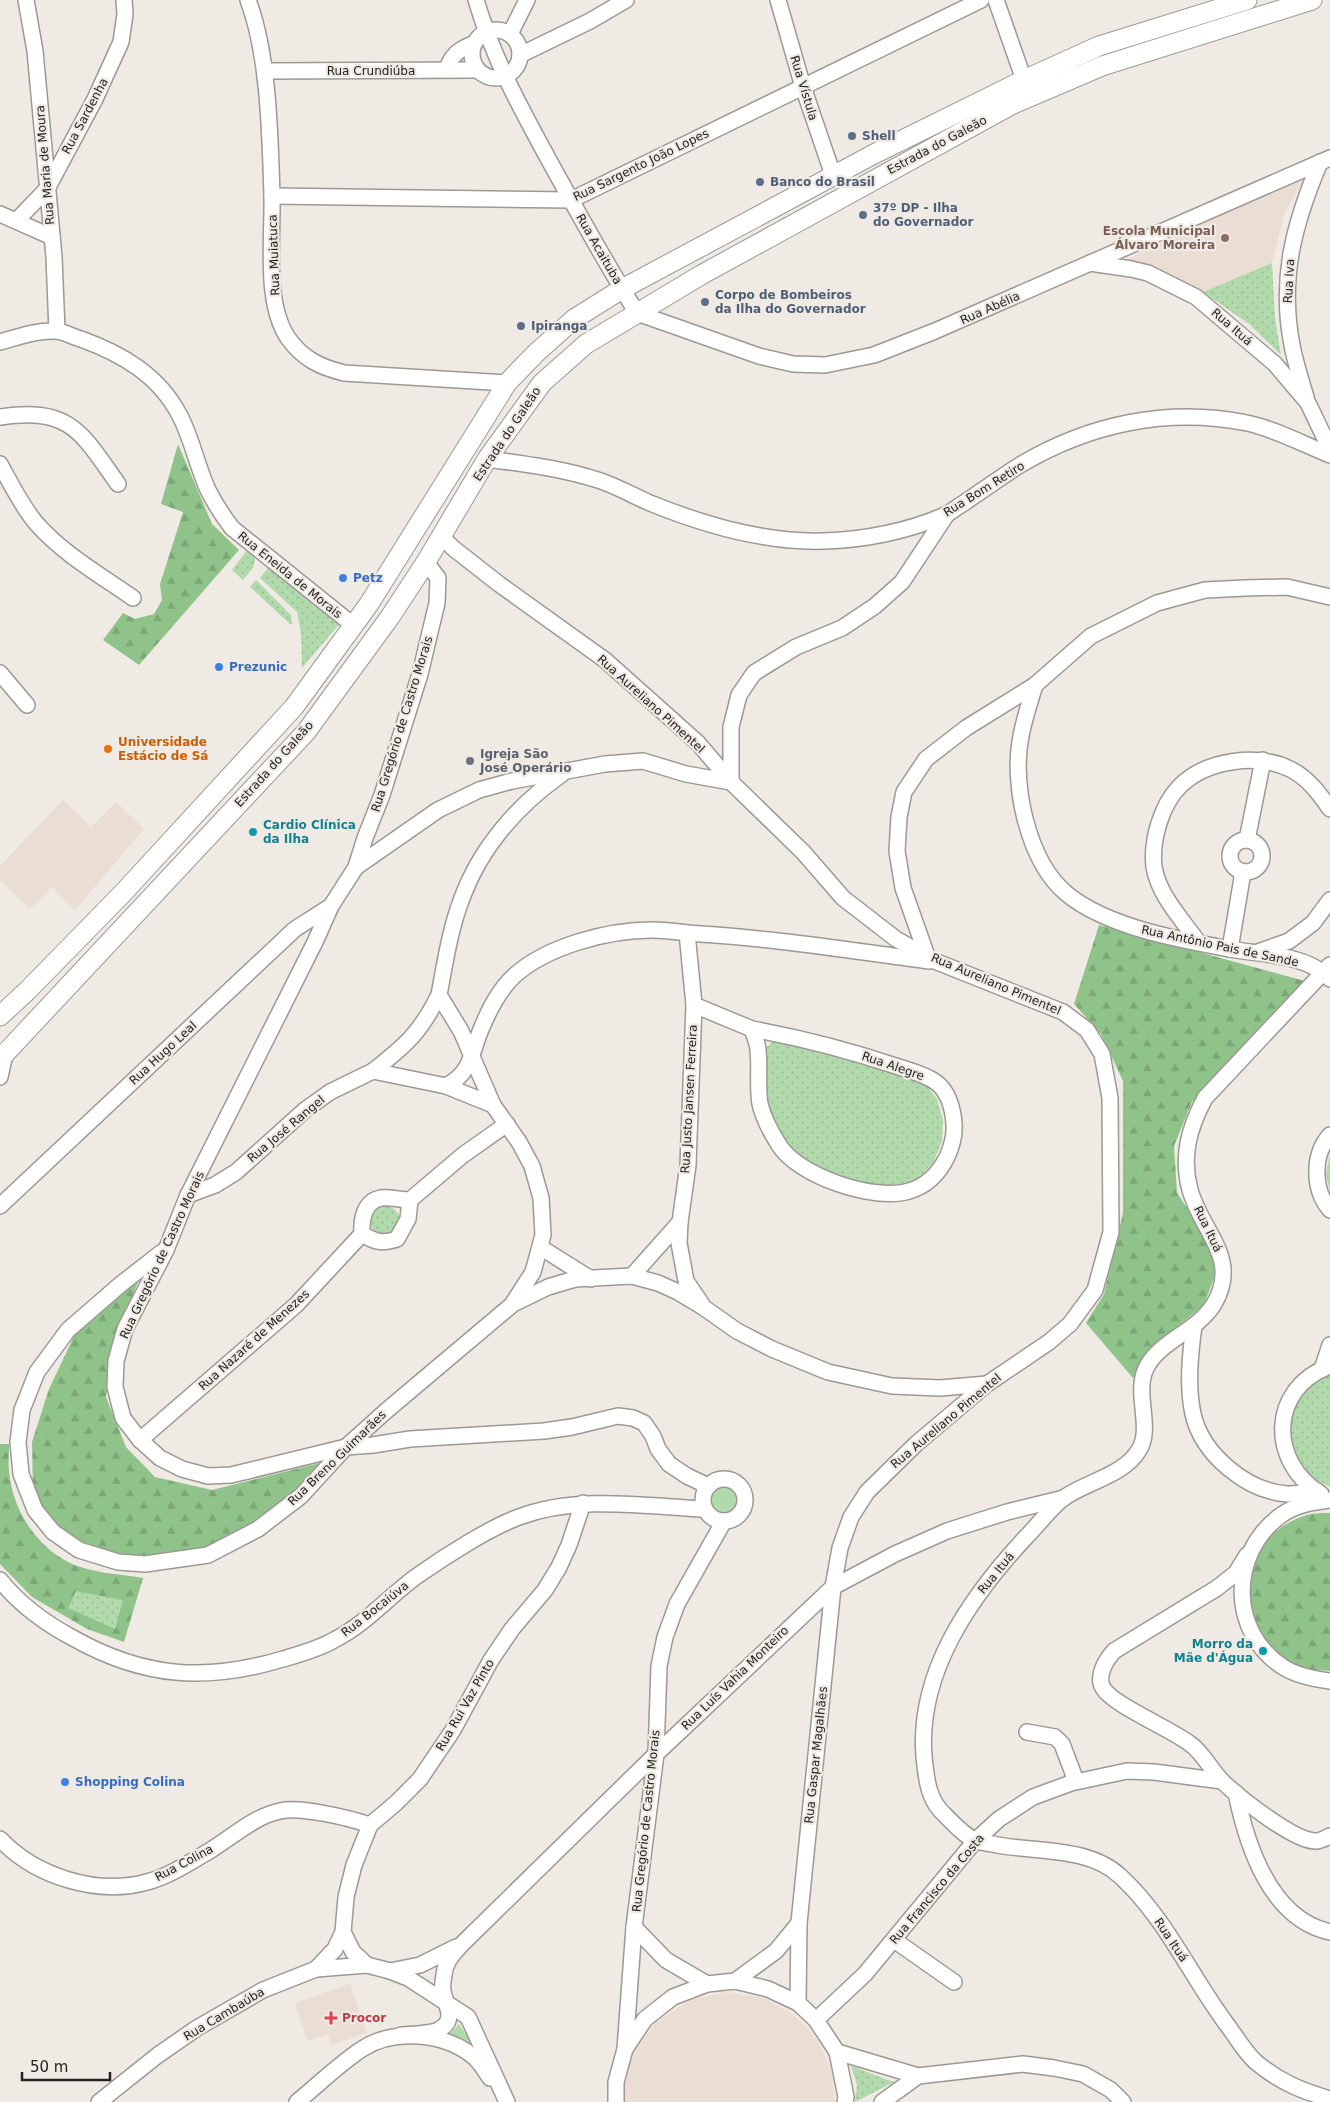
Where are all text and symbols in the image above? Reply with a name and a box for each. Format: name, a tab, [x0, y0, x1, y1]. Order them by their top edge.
street label: Rua Vístula	[787, 54, 821, 122]
street label: Rua Crundiúba	[327, 64, 415, 78]
street label: Rua Sardenha	[59, 76, 111, 156]
street label: Rua Maria de Moura	[33, 105, 57, 225]
street label: Estrada do Galeão	[885, 113, 989, 177]
street label: Rua Sargento João Lopes	[571, 126, 711, 204]
place label: Shell	[862, 129, 896, 143]
marker: Shell	[846, 130, 858, 142]
place label: Banco do Brasil	[770, 175, 875, 189]
marker: Banco do Brasil	[754, 176, 766, 188]
place label: 37º DP - Ilha do Governador	[873, 201, 973, 229]
marker: 37º DP - Ilha do Governador	[857, 209, 869, 221]
street label: Rua Acaituba	[573, 211, 625, 287]
street label: Rua Muiatuca	[266, 214, 282, 296]
place label: Escola Municipal Álvaro Moreira	[1103, 224, 1215, 252]
marker: Escola Municipal Álvaro Moreira	[1219, 232, 1231, 244]
street label: Rua Iva	[1281, 258, 1297, 304]
place label: Corpo de Bombeiros da Ilha do Governador	[715, 288, 866, 316]
street label: Rua Abélia	[958, 289, 1022, 327]
marker: Corpo de Bombeiros da Ilha do Governador	[699, 296, 711, 308]
street label: Rua Ituá	[1209, 305, 1255, 349]
place label: Ipiranga	[531, 319, 587, 333]
marker: Ipiranga	[515, 320, 527, 332]
street label: Estrada do Galeão	[470, 384, 544, 484]
street label: Rua Bom Retiro	[941, 458, 1027, 520]
street label: Rua Eneida de Morais	[235, 529, 345, 621]
place label: Petz	[353, 571, 383, 585]
marker: Petz	[337, 572, 349, 584]
street label: Rua Gregório de Castro Morais	[369, 634, 435, 814]
street label: Rua Aureliano Pimentel	[594, 652, 708, 756]
place label: Prezunic	[229, 660, 287, 674]
marker: Prezunic	[213, 661, 225, 673]
street label: Estrada do Galeão	[232, 718, 316, 810]
place label: Universidade Estácio de Sá	[118, 735, 208, 763]
marker: Universidade Estácio de Sá	[102, 743, 114, 755]
place label: Igreja São José Operário	[479, 747, 571, 775]
marker: Igreja São José Operário	[464, 755, 476, 767]
place label: Cardio Clínica da Ilha	[263, 818, 356, 846]
marker: Cardio Clínica da Ilha	[247, 826, 259, 838]
street label: Rua Antônio Pais de Sande	[1140, 922, 1300, 970]
street label: Rua Aureliano Pimentel	[929, 950, 1063, 1018]
street label: Rua Hugo Leal	[127, 1018, 199, 1088]
street label: Rua Justo Jansen Ferreira	[678, 1024, 700, 1174]
street label: Rua Alegre	[860, 1049, 926, 1083]
street label: Rua José Rangel	[245, 1093, 327, 1165]
street label: Rua Gregório de Castro Morais	[117, 1169, 207, 1341]
street label: Rua Ituá	[1191, 1204, 1225, 1254]
street label: Rua Nazaré de Menezes	[196, 1287, 312, 1393]
street label: Rua Aureliano Pimentel	[888, 1371, 1004, 1471]
street label: Rua Breno Guimarães	[285, 1408, 389, 1508]
street label: Rua Ituá	[975, 1549, 1017, 1597]
street label: Rua Bocaiúva	[339, 1578, 411, 1640]
street label: Rua Luís Vahia Monteiro	[679, 1623, 791, 1733]
place label: Morro da Mãe d'Água	[1174, 1637, 1253, 1665]
marker: Morro da Mãe d'Água	[1257, 1645, 1269, 1657]
street label: Rua Rui Vaz Pinto	[433, 1657, 497, 1753]
street label: Rua Gaspar Magalhães	[802, 1686, 830, 1824]
street label: Rua Gregório de Castro Morais	[629, 1729, 663, 1913]
place label: Shopping Colina	[75, 1775, 185, 1789]
marker: Shopping Colina	[59, 1776, 71, 1788]
street label: Rua Francisco da Costa	[887, 1831, 987, 1947]
street label: Rua Colina	[152, 1842, 216, 1884]
street label: Rua Ituá	[1151, 1915, 1191, 1965]
street label: Rua Cambaúba	[181, 1984, 267, 2044]
marker: Procor	[324, 2011, 338, 2025]
place label: Procor	[342, 2011, 386, 2025]
scale bar	[22, 2050, 110, 2082]
text: 50 m	[30, 2058, 68, 2076]

